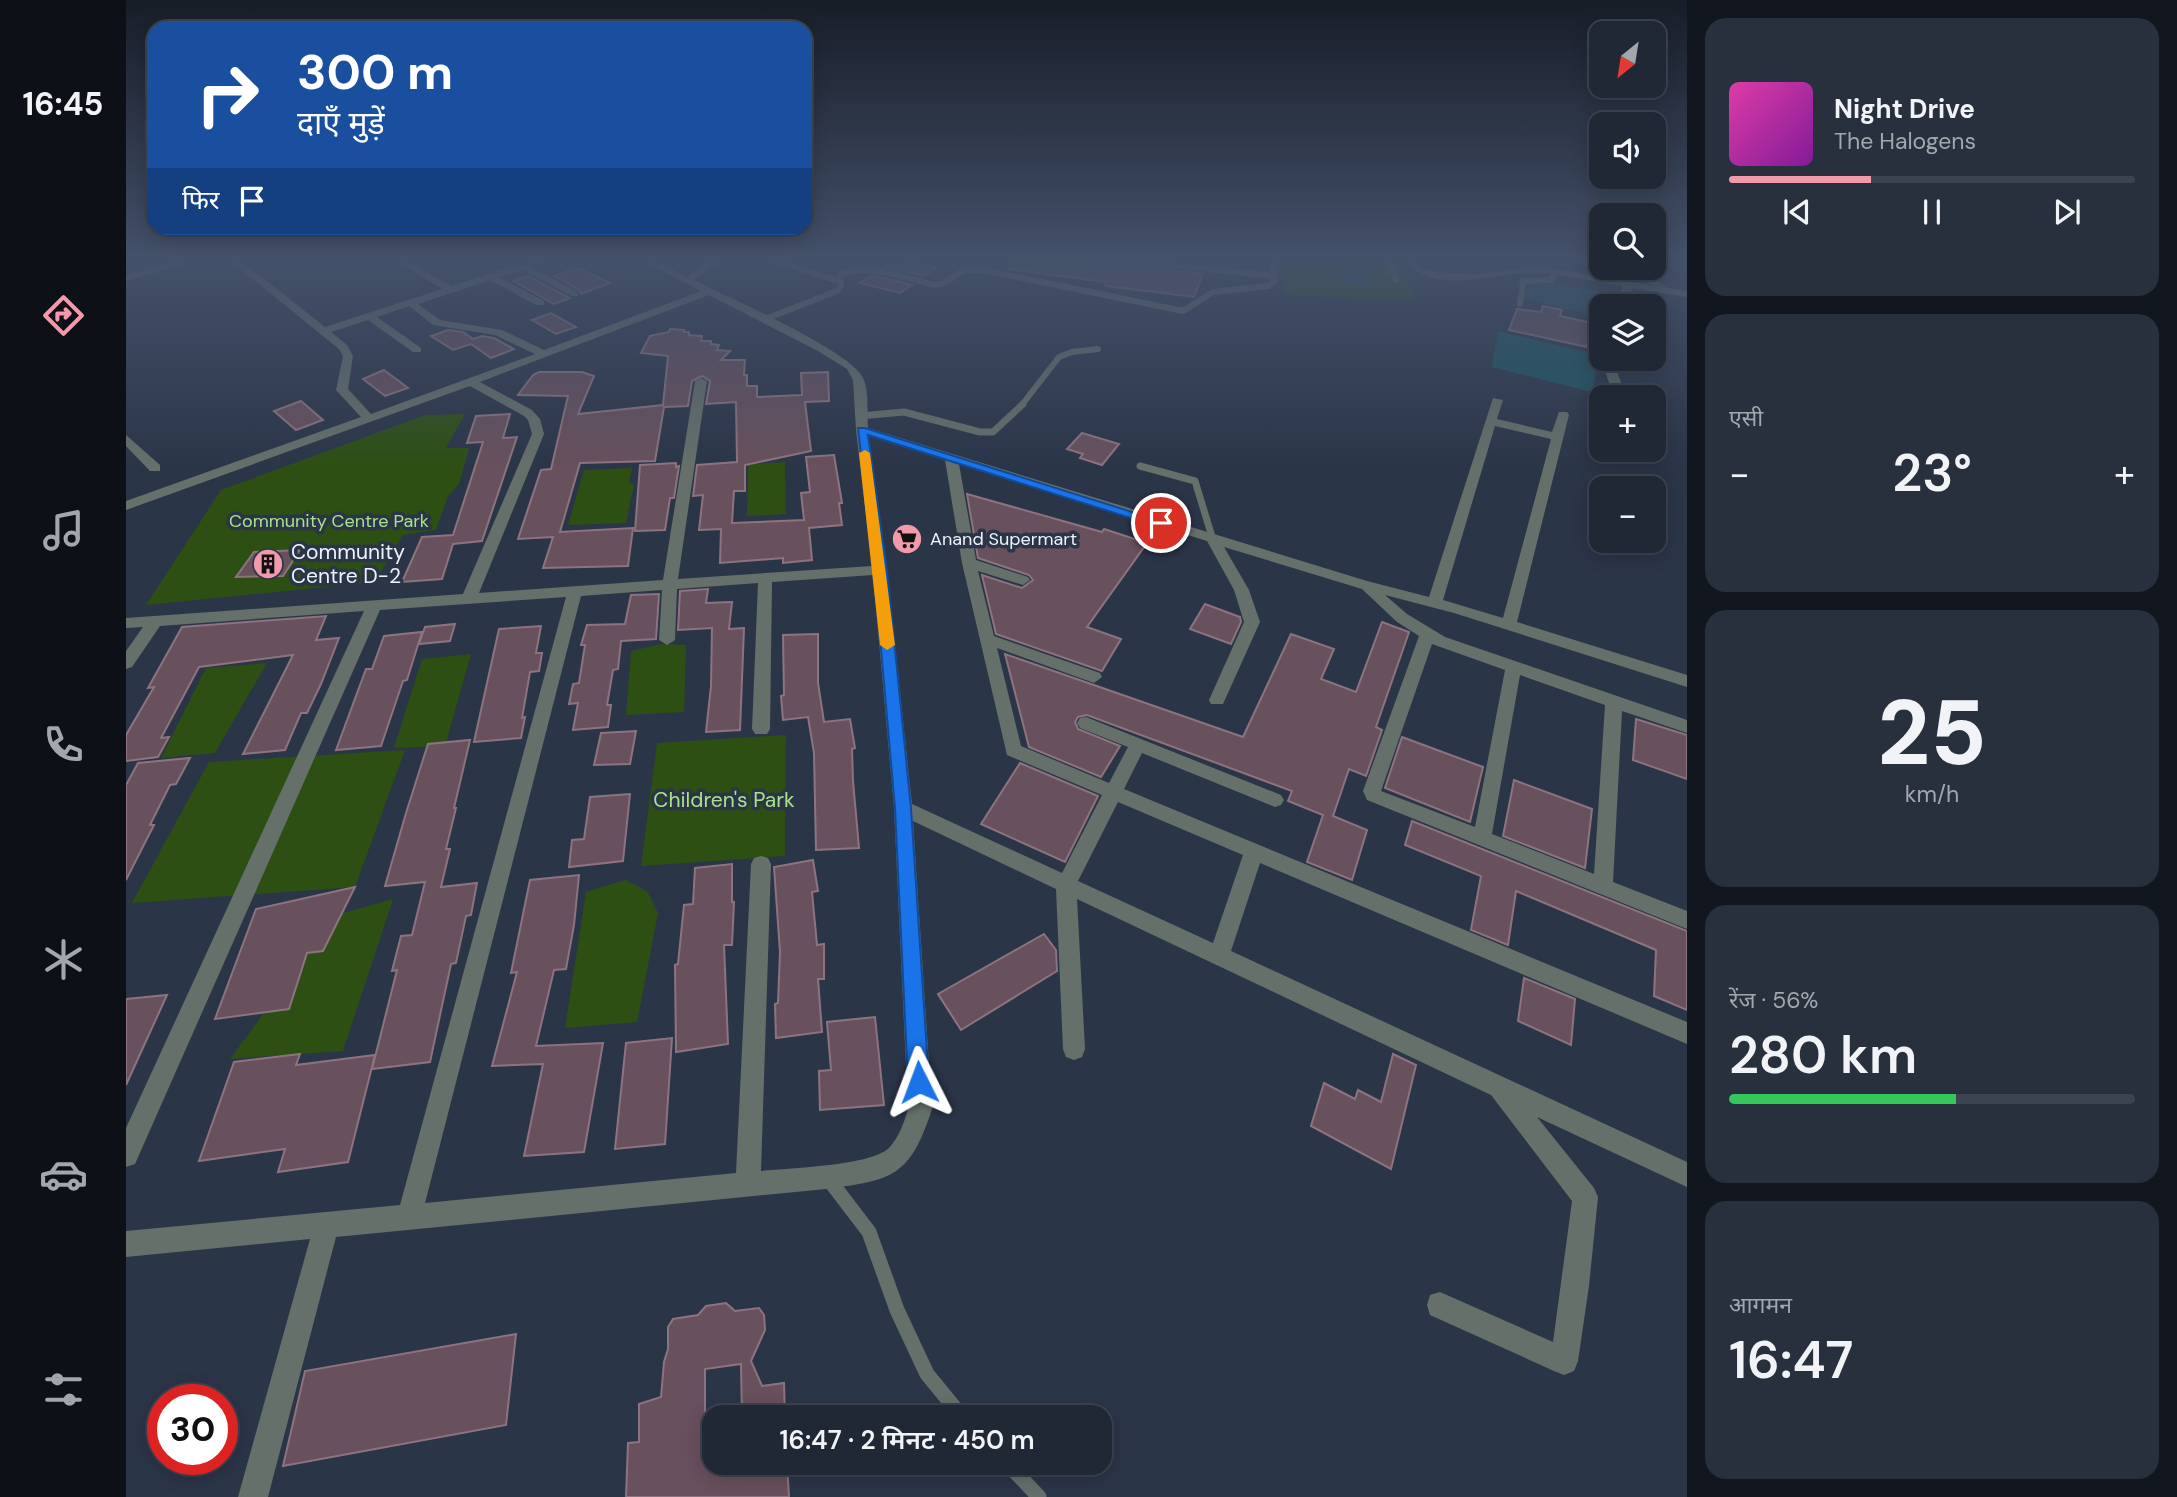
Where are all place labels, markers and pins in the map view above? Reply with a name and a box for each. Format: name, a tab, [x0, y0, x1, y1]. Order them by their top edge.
pin	[1131, 493, 1191, 553]
supermarket icon: Anand Supermart	[890, 522, 924, 556]
place label: Anand Supermart	[930, 527, 1077, 551]
place label: Community Centre D-2	[291, 538, 405, 590]
building icon: Community Centre D-2	[251, 547, 285, 581]

